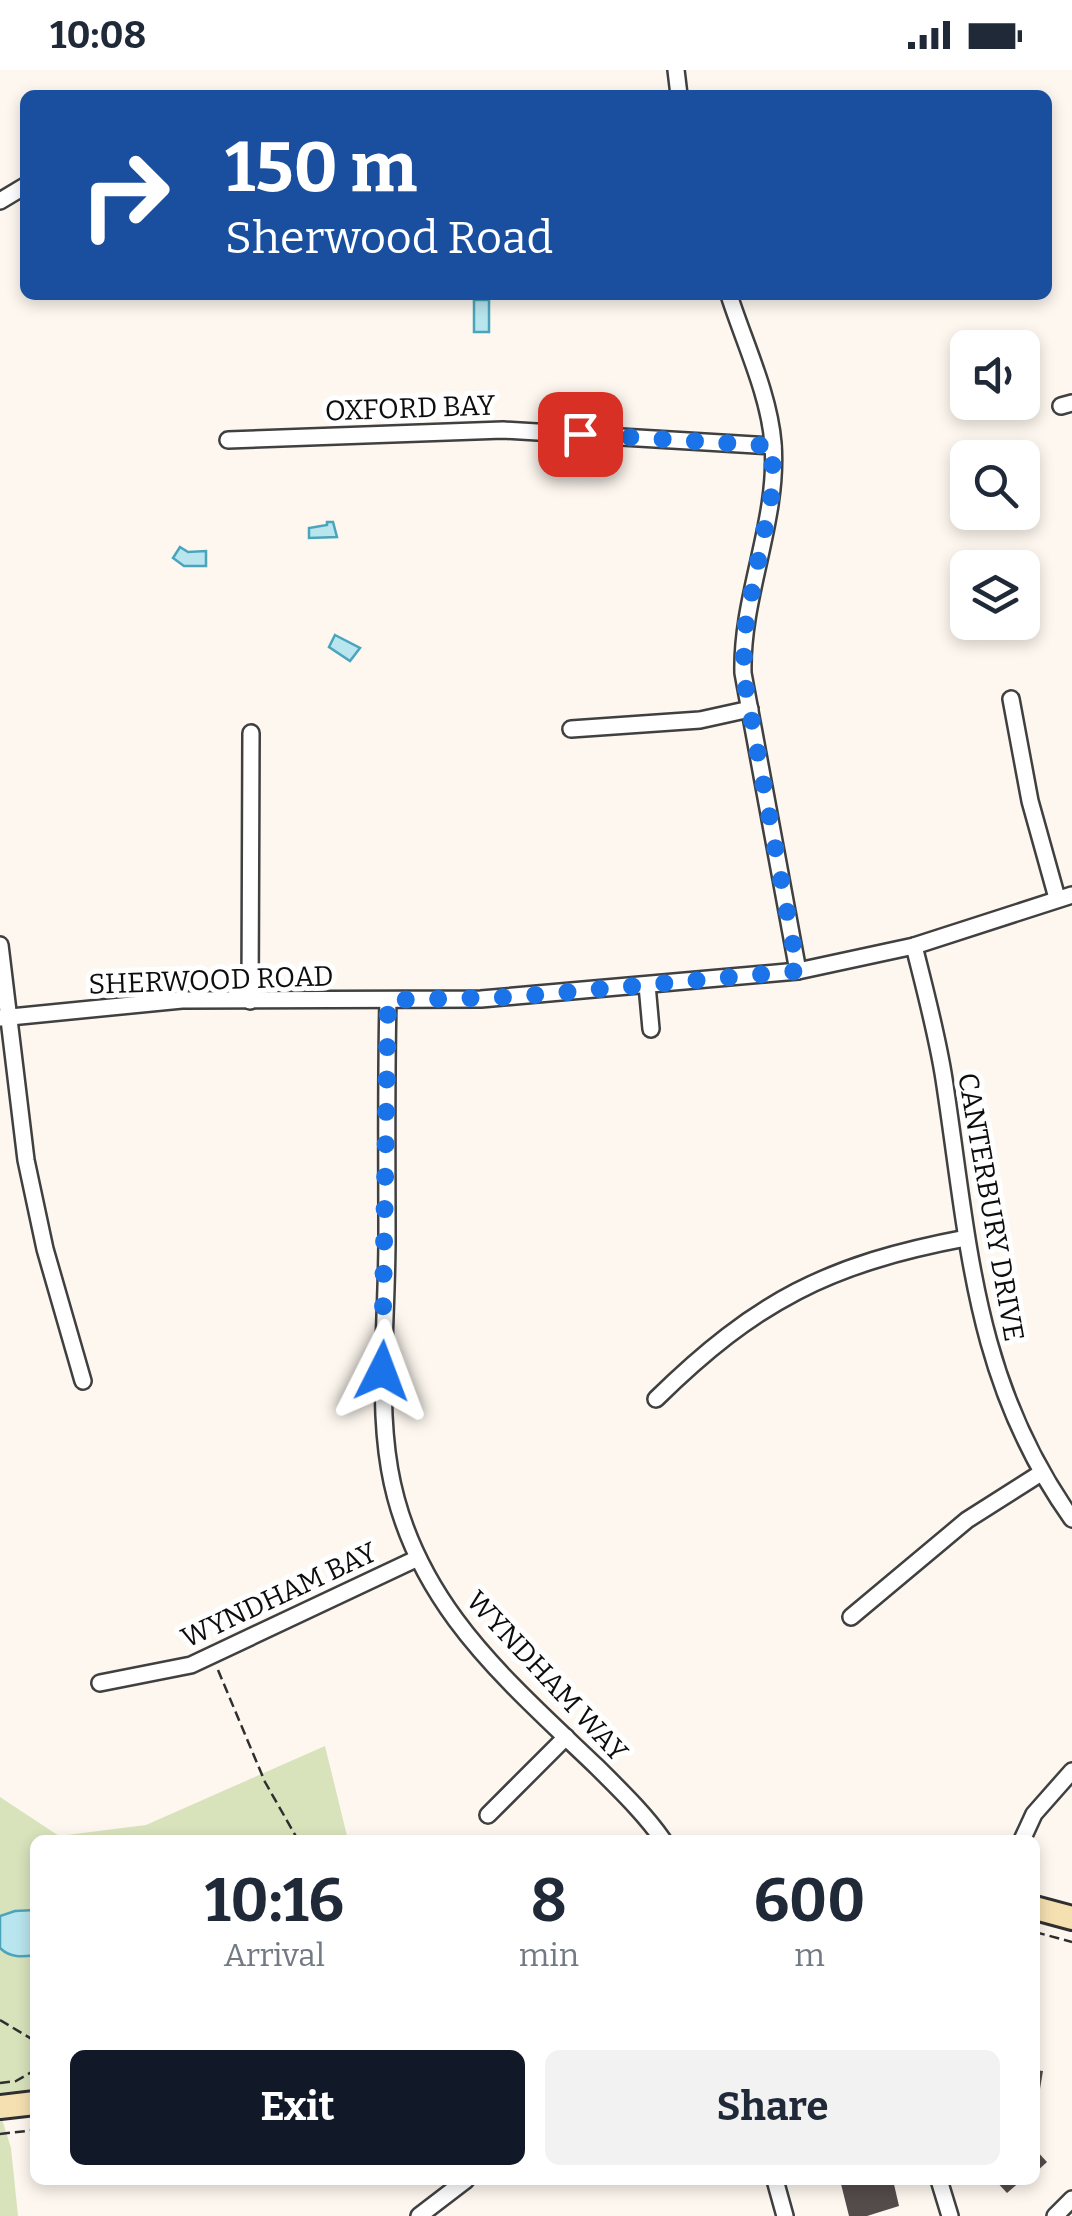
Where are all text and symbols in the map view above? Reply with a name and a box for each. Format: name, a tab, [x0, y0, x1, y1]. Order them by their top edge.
text: 10:08	[50, 12, 146, 58]
text: 150 m	[225, 126, 417, 210]
icon: right	[60, 130, 190, 260]
text: Sherwood Road	[225, 211, 553, 265]
map controls	[950, 330, 1040, 640]
button: sound	[950, 330, 1040, 420]
street label: OXFORD BAY	[324, 389, 496, 427]
pin	[538, 392, 623, 477]
icon: arrive	[553, 407, 608, 462]
button: search	[950, 440, 1040, 530]
button: layers	[950, 550, 1040, 640]
street label: SHERWOOD ROAD	[88, 959, 334, 1001]
street label: CANTERBURY DRIVE	[951, 1070, 1031, 1344]
position arrow	[330, 1319, 434, 1423]
street label: WYNDHAM BAY	[176, 1535, 382, 1655]
street label: WYNDHAM WAY	[460, 1584, 634, 1768]
text: 10:16	[205, 1865, 344, 1937]
text: 8	[531, 1865, 567, 1937]
text: 600	[754, 1865, 865, 1937]
text: Arrival	[224, 1936, 325, 1974]
text: min	[519, 1936, 579, 1974]
text: m	[794, 1936, 825, 1974]
button: Exit	[70, 2050, 525, 2165]
button: Share	[545, 2050, 1000, 2165]

